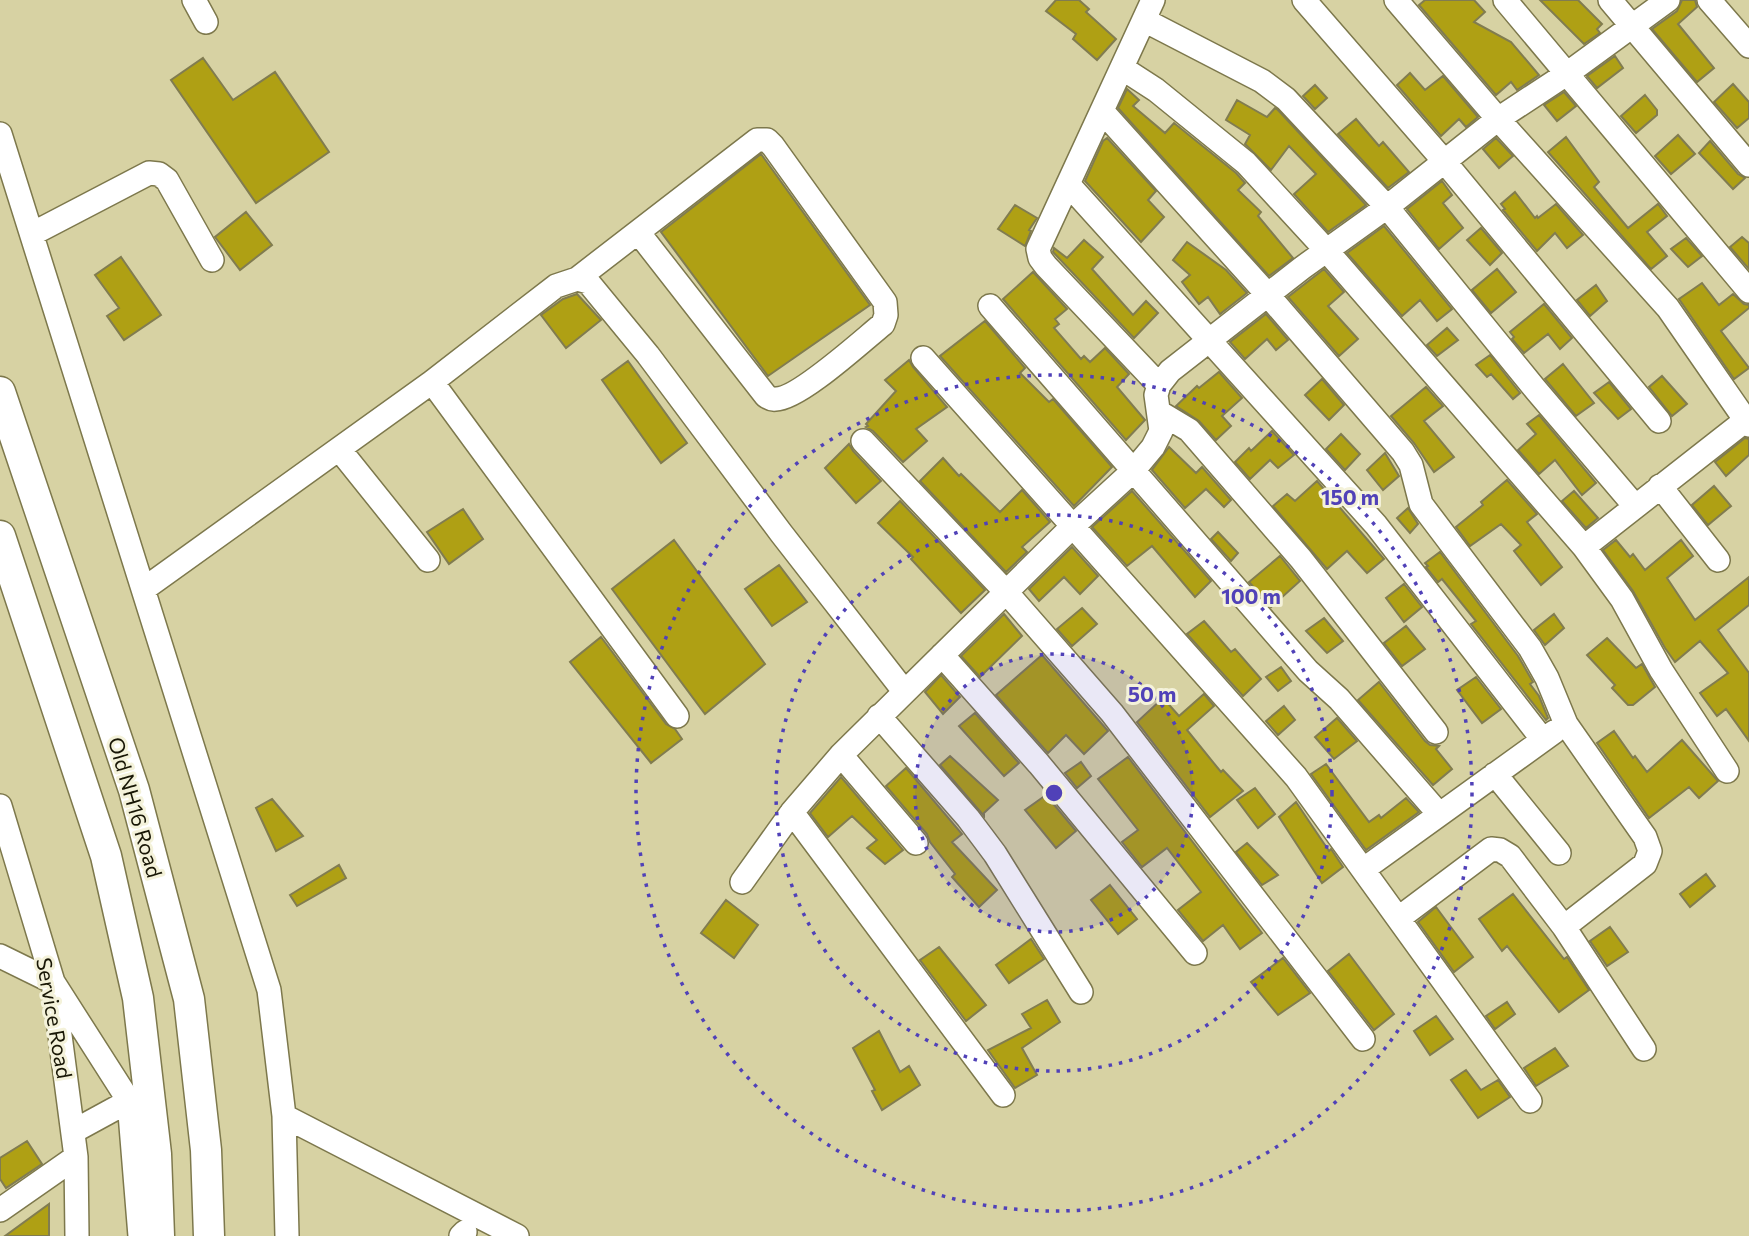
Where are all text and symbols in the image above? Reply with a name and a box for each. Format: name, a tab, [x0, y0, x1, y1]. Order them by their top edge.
text: 150 m	[1321, 484, 1379, 509]
text: 100 m	[1221, 583, 1281, 608]
text: 50 m	[1128, 681, 1176, 706]
street label: Old NH16 Road	[104, 734, 168, 880]
centre of rings	[1042, 781, 1066, 805]
street label: Service Road	[32, 956, 78, 1080]

